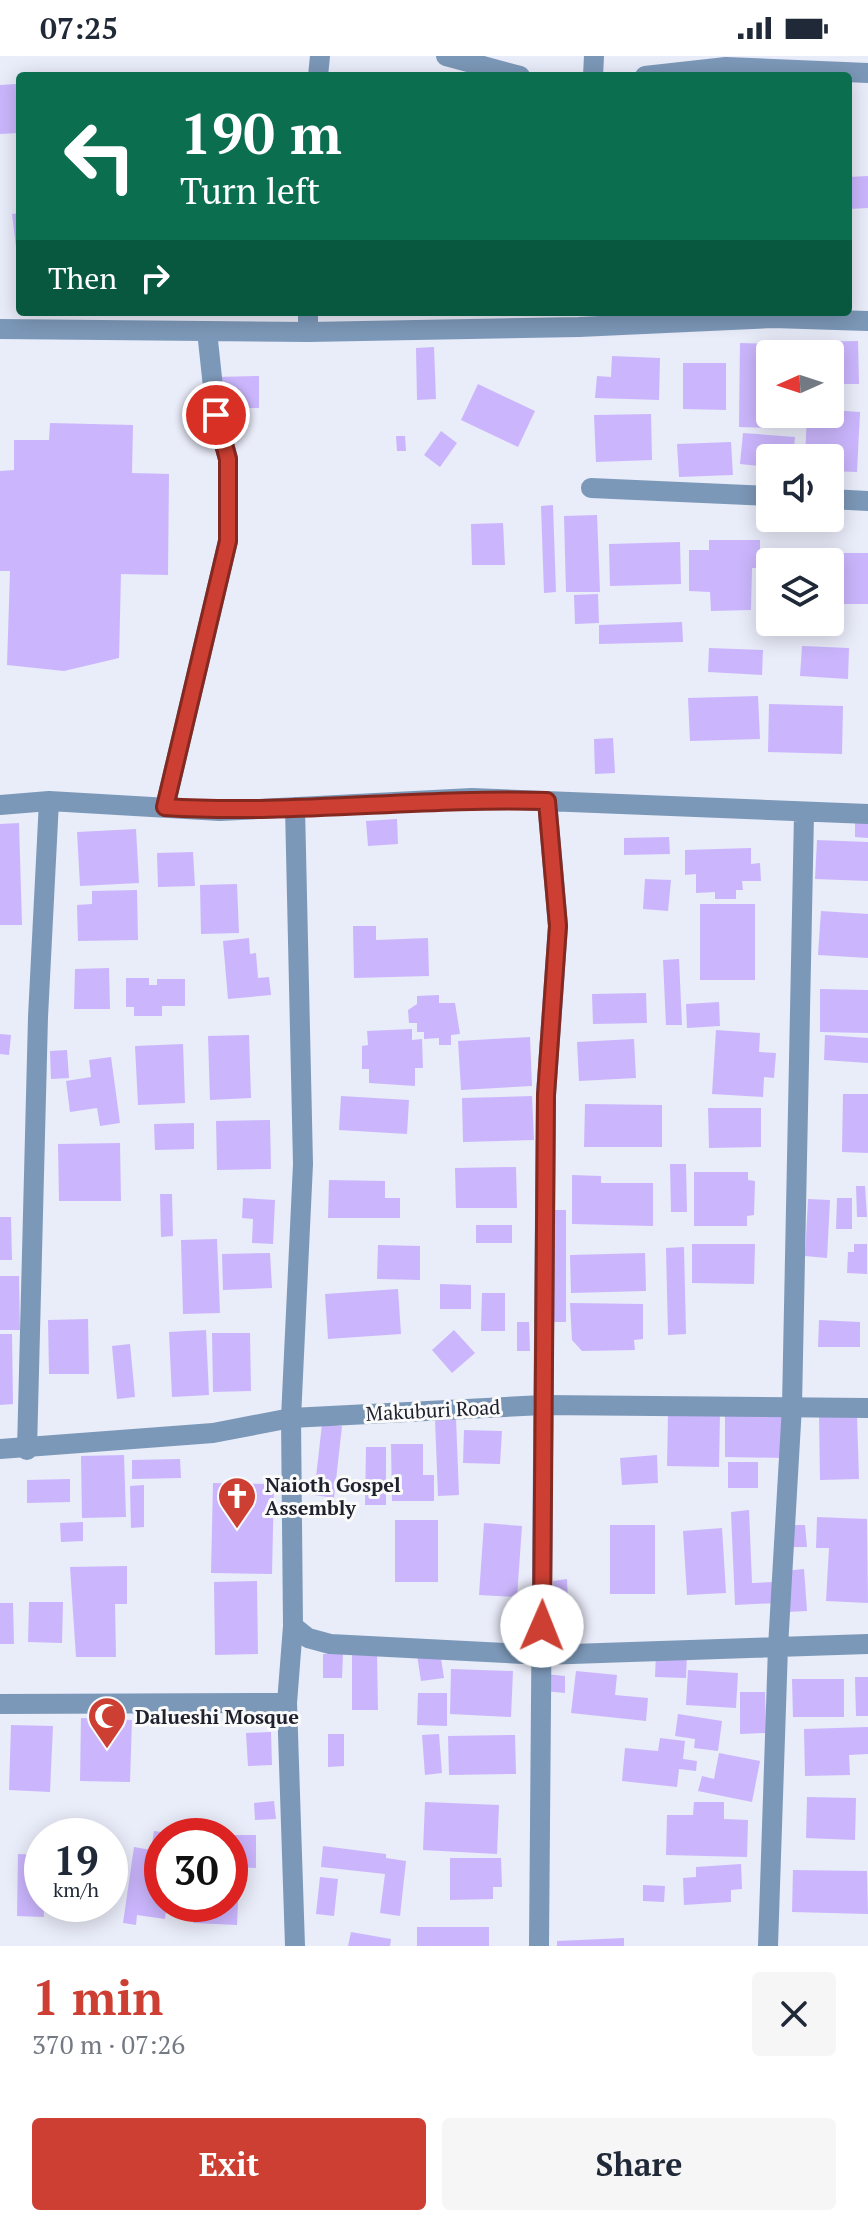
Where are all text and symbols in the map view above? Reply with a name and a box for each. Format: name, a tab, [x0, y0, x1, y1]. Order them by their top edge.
text: 07:25	[40, 8, 118, 48]
text: 190 m	[180, 96, 342, 170]
icon: left	[48, 104, 152, 208]
text: Turn left	[180, 167, 320, 214]
icon: right	[133, 256, 177, 300]
text: Then	[48, 258, 117, 298]
north arrow	[756, 340, 844, 428]
map controls	[756, 340, 844, 636]
pin	[182, 381, 250, 449]
icon: arrive	[194, 393, 238, 437]
button: sound	[756, 444, 844, 532]
button: layers	[756, 548, 844, 636]
street label: Makuburi Road	[365, 1393, 501, 1427]
place label: Naioth Gospel Assembly	[265, 1471, 401, 1521]
church icon: Naioth Gospel Assembly	[216, 1475, 258, 1530]
position arrow	[500, 1584, 584, 1668]
mosque icon: Dalueshi Mosque	[86, 1695, 128, 1750]
place label: Dalueshi Mosque	[135, 1703, 299, 1730]
speed limit sign: 30	[144, 1818, 248, 1922]
text: 19	[53, 1833, 99, 1886]
text: km/h	[53, 1876, 99, 1903]
text: 1 min	[32, 1965, 163, 2029]
button: close	[752, 1972, 836, 2056]
text: 370 m · 07:26	[32, 2027, 185, 2061]
button: Exit	[32, 2118, 426, 2210]
button: Share	[442, 2118, 836, 2210]

